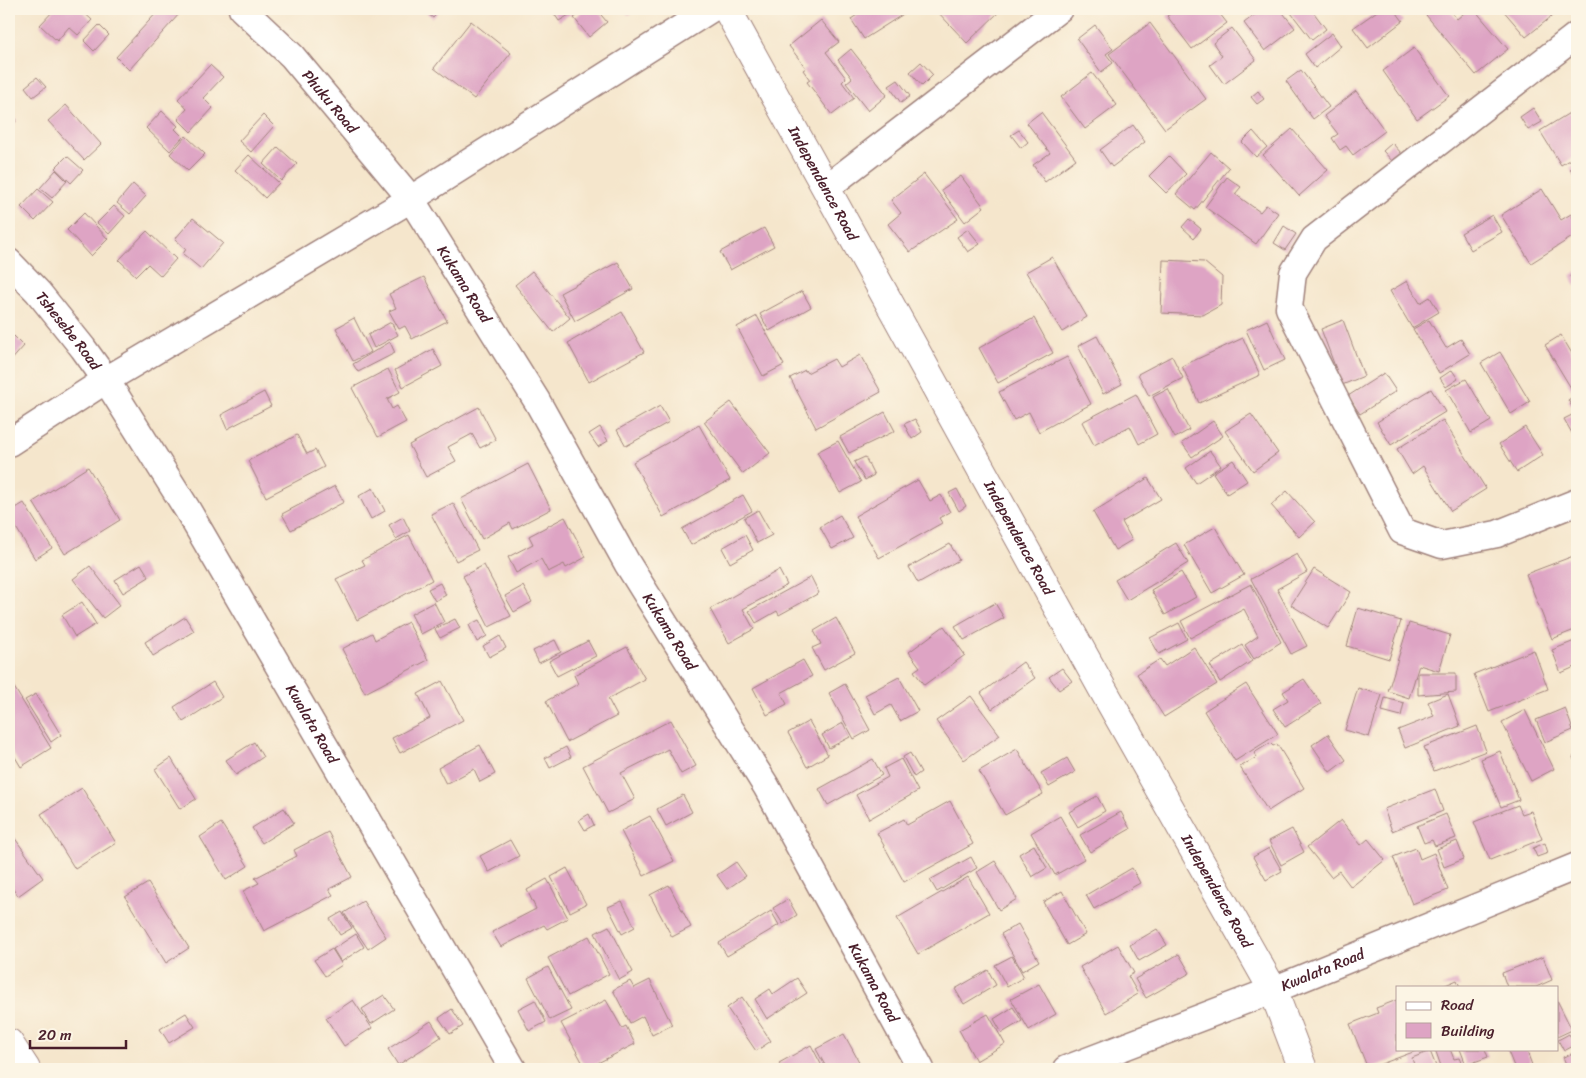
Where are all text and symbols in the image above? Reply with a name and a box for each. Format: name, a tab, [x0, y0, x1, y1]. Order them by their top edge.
street label: Phuku Road	[295, 64, 365, 140]
street label: Independence Road	[780, 120, 866, 246]
street label: Kukama Road	[430, 240, 499, 329]
street label: Tshesebe Road	[29, 285, 109, 377]
street label: Independence Road	[976, 475, 1062, 601]
street label: Kukama Road	[636, 588, 705, 677]
street label: Kwalata Road	[279, 679, 346, 770]
street label: Independence Road	[1174, 828, 1260, 954]
street label: Kukama Road	[841, 938, 907, 1028]
street label: Kwalata Road	[1277, 941, 1369, 999]
legend	[1396, 986, 1558, 1050]
text: Road	[1441, 992, 1474, 1018]
scale bar	[30, 1018, 126, 1050]
text: Building	[1441, 1018, 1495, 1044]
text: 20 m	[38, 1022, 72, 1048]

